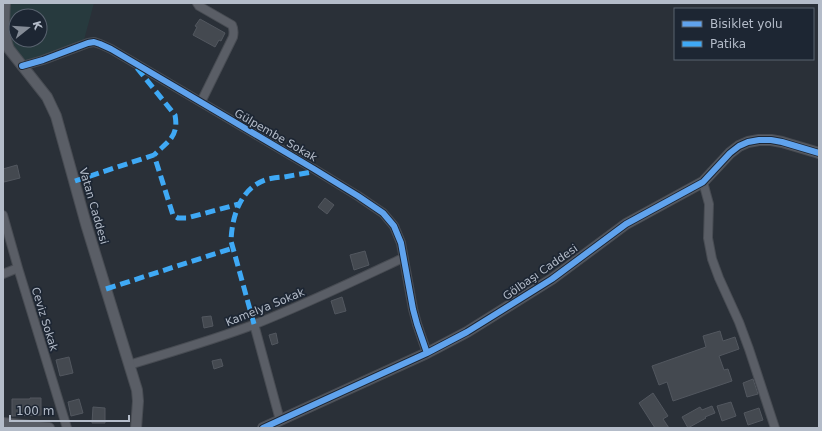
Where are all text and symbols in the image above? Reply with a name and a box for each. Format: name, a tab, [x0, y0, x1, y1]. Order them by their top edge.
north arrow	[8, 8, 48, 48]
legend	[674, 8, 814, 60]
text: Bisiklet yolu	[710, 17, 783, 31]
text: K	[30, 19, 45, 32]
text: Patika	[710, 37, 746, 51]
street label: Gülpembe Sokak	[232, 106, 320, 165]
street label: Vatan Caddesi	[76, 166, 111, 246]
street label: Gölbaşı Caddesi	[500, 242, 580, 303]
street label: Kamelya Sokak	[224, 285, 307, 329]
street label: Ceviz Sokak	[29, 286, 61, 353]
scale bar	[10, 397, 129, 423]
text: 100 m	[16, 404, 54, 418]

